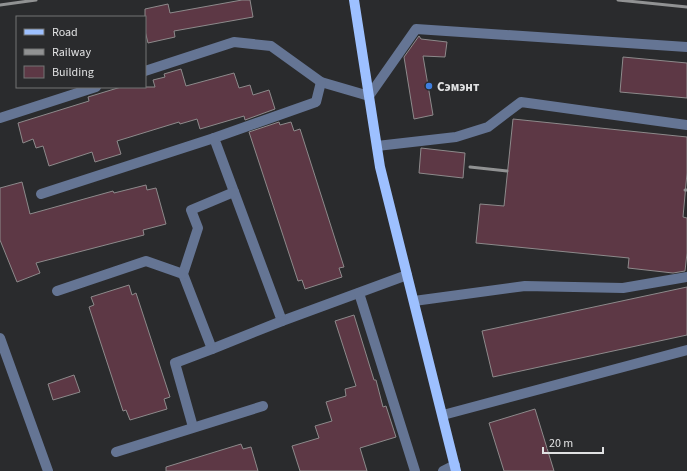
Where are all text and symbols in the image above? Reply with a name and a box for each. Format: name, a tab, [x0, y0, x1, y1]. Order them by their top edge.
legend	[16, 16, 146, 88]
text: Road	[52, 24, 78, 41]
text: Railway	[52, 44, 91, 61]
text: Building	[52, 64, 94, 81]
place label: Сэмэнт	[437, 78, 480, 96]
marker: Сэмэнт	[424, 81, 434, 91]
scale bar	[543, 429, 603, 455]
text: 20 m	[549, 435, 573, 452]

